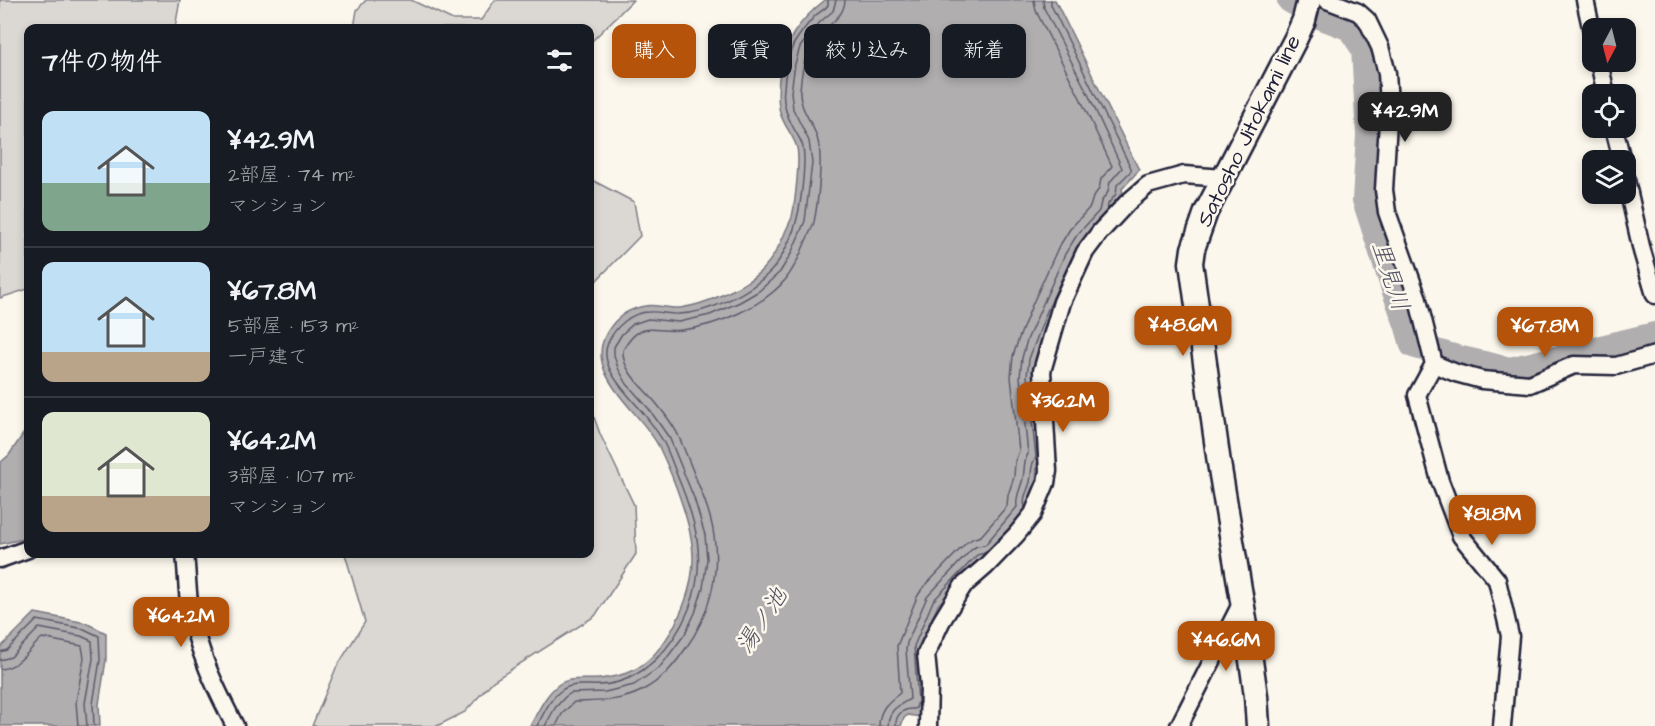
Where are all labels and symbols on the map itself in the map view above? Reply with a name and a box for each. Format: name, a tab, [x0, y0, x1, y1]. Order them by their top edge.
north arrow	[1582, 18, 1636, 72]
street label: Satosho Jitokami line	[1189, 30, 1309, 232]
pin: ¥42.9M	[1356, 92, 1454, 143]
water label: 里見川	[1363, 237, 1417, 315]
pin: ¥48.6M	[1134, 306, 1232, 357]
pin: ¥67.8M	[1496, 307, 1594, 358]
pin: ¥36.2M	[1014, 382, 1112, 433]
pin: ¥81.8M	[1443, 495, 1541, 546]
water label: 湯ノ池	[728, 581, 796, 660]
pin: ¥64.2M	[132, 597, 230, 648]
pin: ¥46.6M	[1177, 621, 1275, 672]

